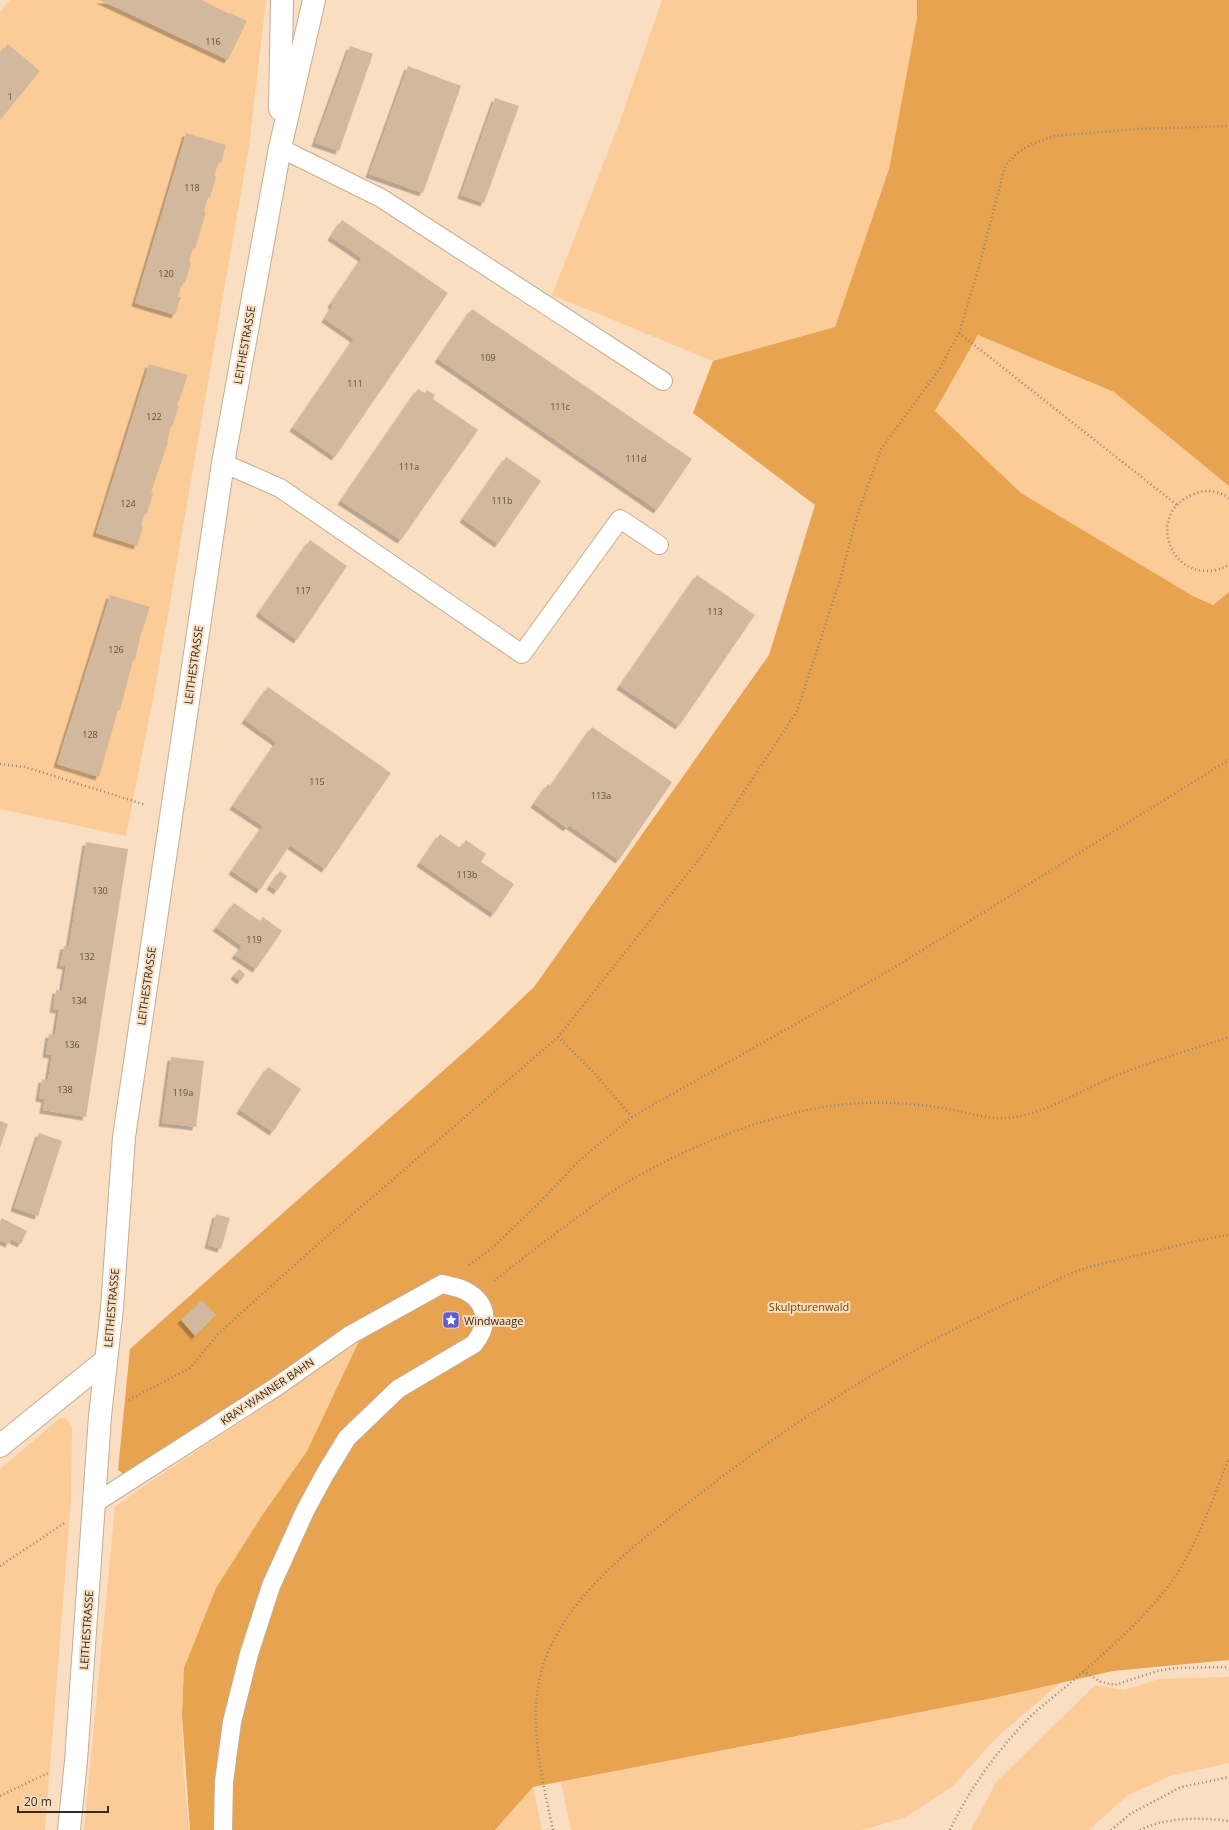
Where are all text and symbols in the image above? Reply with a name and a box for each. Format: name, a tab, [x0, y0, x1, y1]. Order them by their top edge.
house number: 116	[205, 35, 221, 48]
house number: 1	[7, 90, 13, 103]
house number: 118	[184, 181, 200, 194]
house number: 120	[158, 267, 174, 280]
street label: LEITHESTRASSE	[230, 305, 258, 385]
house number: 109	[480, 351, 496, 364]
house number: 111	[347, 377, 363, 390]
house number: 111c	[550, 400, 571, 413]
house number: 122	[146, 410, 162, 423]
house number: 111d	[626, 452, 646, 465]
house number: 111a	[399, 460, 419, 473]
house number: 111b	[492, 494, 512, 507]
house number: 124	[120, 497, 136, 510]
house number: 117	[295, 584, 311, 597]
house number: 113	[707, 605, 723, 618]
street label: LEITHESTRASSE	[180, 625, 206, 705]
house number: 126	[108, 643, 124, 656]
house number: 128	[82, 728, 98, 741]
house number: 115	[309, 775, 325, 788]
house number: 113a	[591, 789, 611, 802]
house number: 113b	[457, 868, 477, 881]
house number: 130	[92, 884, 108, 897]
house number: 119	[246, 933, 262, 946]
street label: LEITHESTRASSE	[133, 946, 159, 1026]
house number: 132	[79, 950, 95, 963]
house number: 134	[71, 994, 87, 1007]
house number: 136	[64, 1038, 80, 1051]
house number: 138	[57, 1083, 73, 1096]
house number: 119a	[173, 1086, 193, 1099]
street label: LEITHESTRASSE	[100, 1268, 122, 1348]
park label: Skulpturenwald	[769, 1299, 849, 1314]
place icon: Windwaage	[441, 1310, 461, 1330]
place label: Windwaage	[464, 1313, 523, 1328]
street label: KRAY-WANNER BAHN	[217, 1354, 317, 1428]
street label: LEITHESTRASSE	[76, 1590, 96, 1670]
scale bar	[18, 1788, 108, 1814]
text: 20 m	[24, 1793, 52, 1810]

